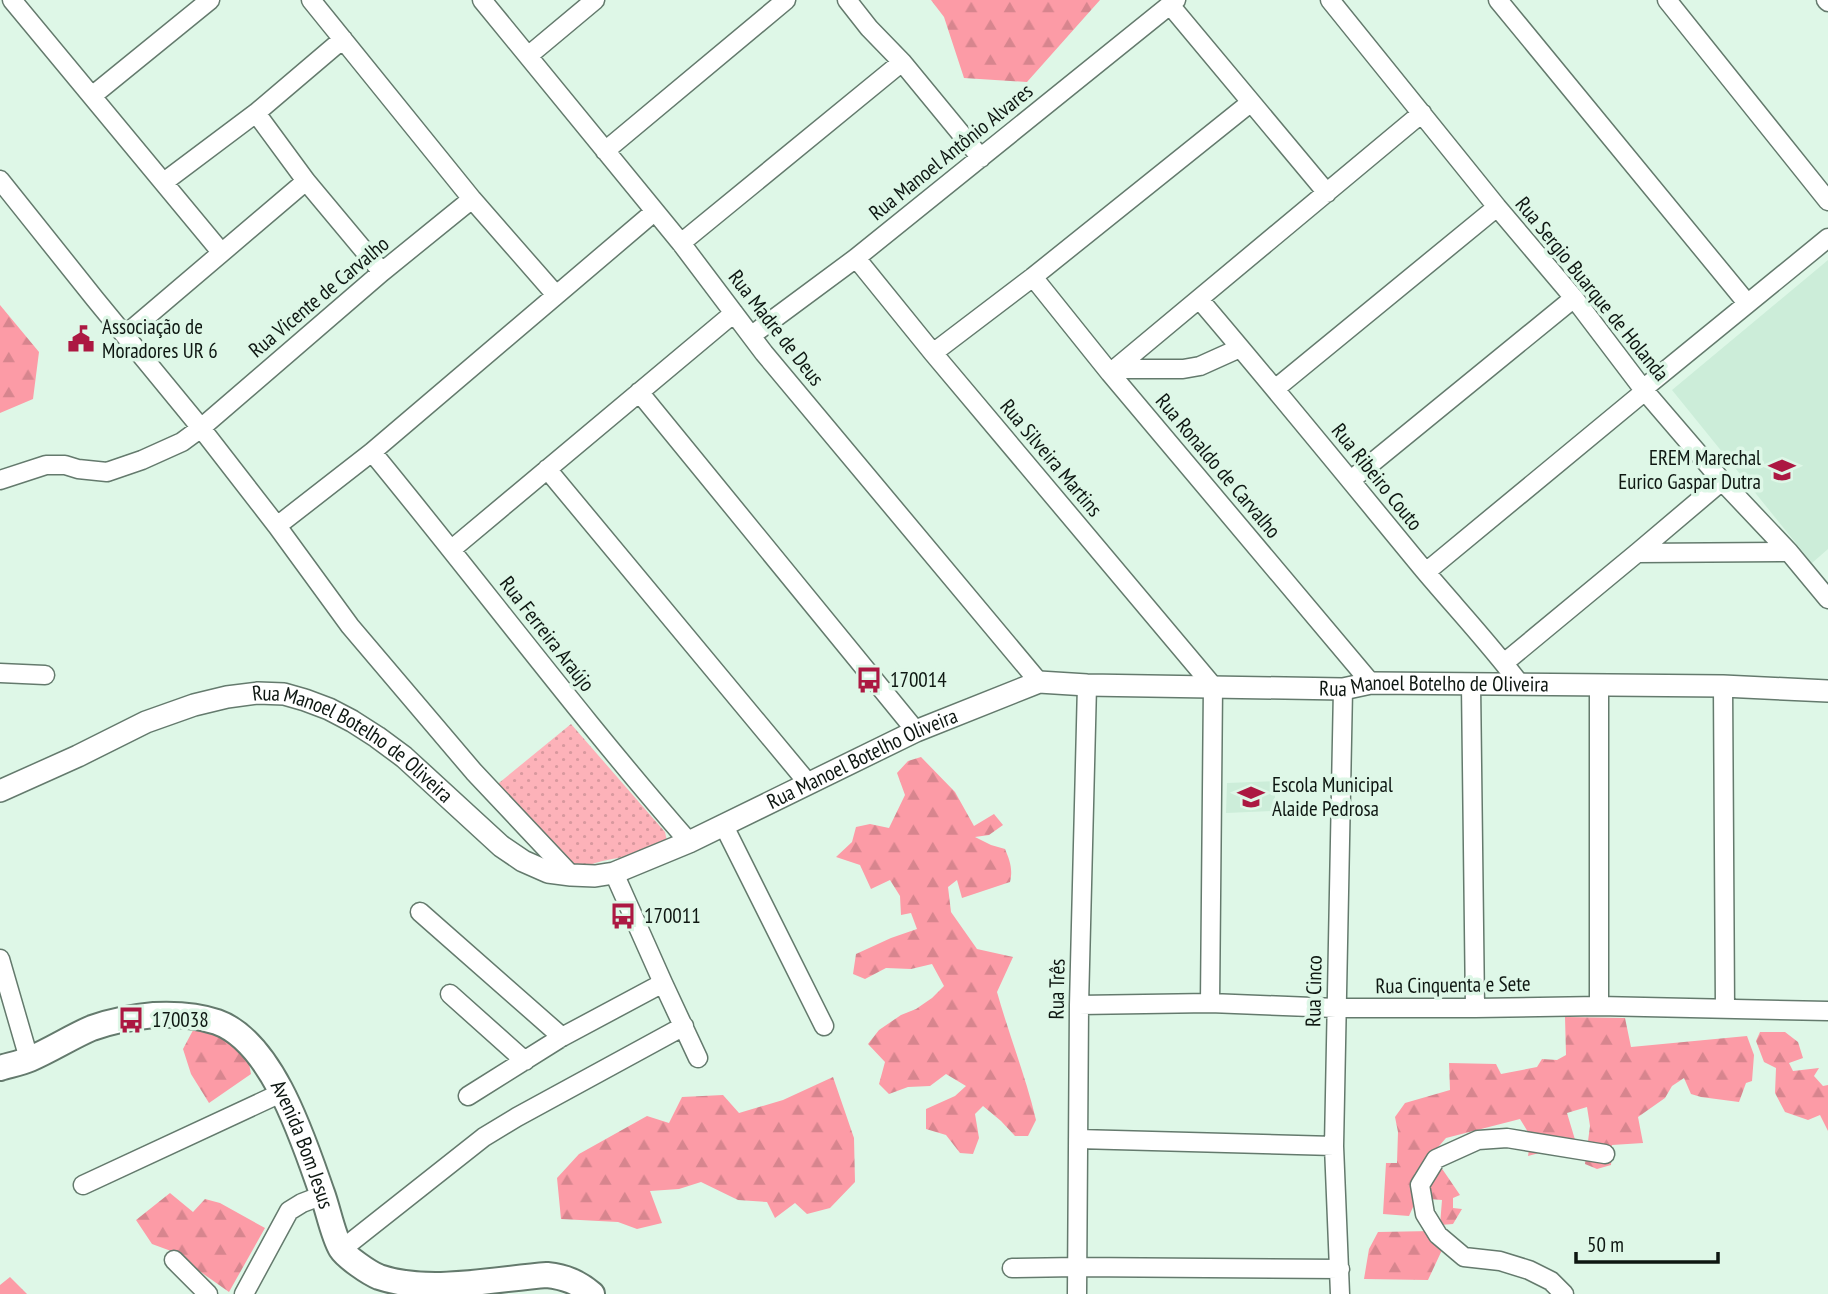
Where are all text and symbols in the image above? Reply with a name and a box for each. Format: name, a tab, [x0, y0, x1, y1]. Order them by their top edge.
street label: Rua Manoel Antônio Alvares	[863, 77, 1038, 226]
street label: Rua Sergio Buarque de Holanda	[1510, 191, 1675, 386]
street label: Rua Vicente de Carvalho	[243, 230, 394, 363]
street label: Rua Madre de Deus	[723, 264, 830, 391]
place label: Associação de Moradores UR 6	[102, 313, 218, 364]
public building icon: Associação de Moradores UR 6	[66, 324, 96, 354]
street label: Rua Ronaldo de Carvalho	[1150, 388, 1287, 544]
street label: Rua Silveira Martins	[994, 393, 1108, 522]
street label: Rua Ribeiro Couto	[1326, 418, 1429, 536]
place label: EREM Marechal Eurico Gaspar Dutra	[1618, 444, 1761, 495]
school or university icon: EREM Marechal Eurico Gaspar Dutra	[1767, 455, 1797, 485]
street label: Rua Ferreira Araújo	[494, 571, 601, 697]
bus stop icon: 170014	[854, 665, 884, 695]
place label: 170014	[890, 666, 947, 693]
street label: Rua Manoel Botelho de Oliveira	[1319, 669, 1549, 702]
street label: Rua Manoel Botelho de Oliveira	[251, 679, 459, 808]
street label: Rua Manoel Botelho Oliveira	[762, 702, 961, 815]
place label: Escola Municipal Alaide Pedrosa	[1272, 771, 1393, 822]
school or university icon: Escola Municipal Alaide Pedrosa	[1236, 782, 1266, 812]
bus stop icon: 170011	[608, 901, 638, 931]
place label: 170011	[644, 902, 701, 929]
street label: Rua Cinco	[1299, 955, 1328, 1027]
street label: Rua Três	[1042, 958, 1071, 1020]
street label: Rua Cinquenta e Sete	[1375, 970, 1531, 999]
bus stop icon: 170038	[116, 1005, 146, 1035]
place label: 170038	[152, 1006, 209, 1033]
street label: Avenida Bom Jesus	[265, 1075, 340, 1212]
scale bar	[1576, 1220, 1718, 1264]
text: 50 m	[1587, 1231, 1624, 1258]

